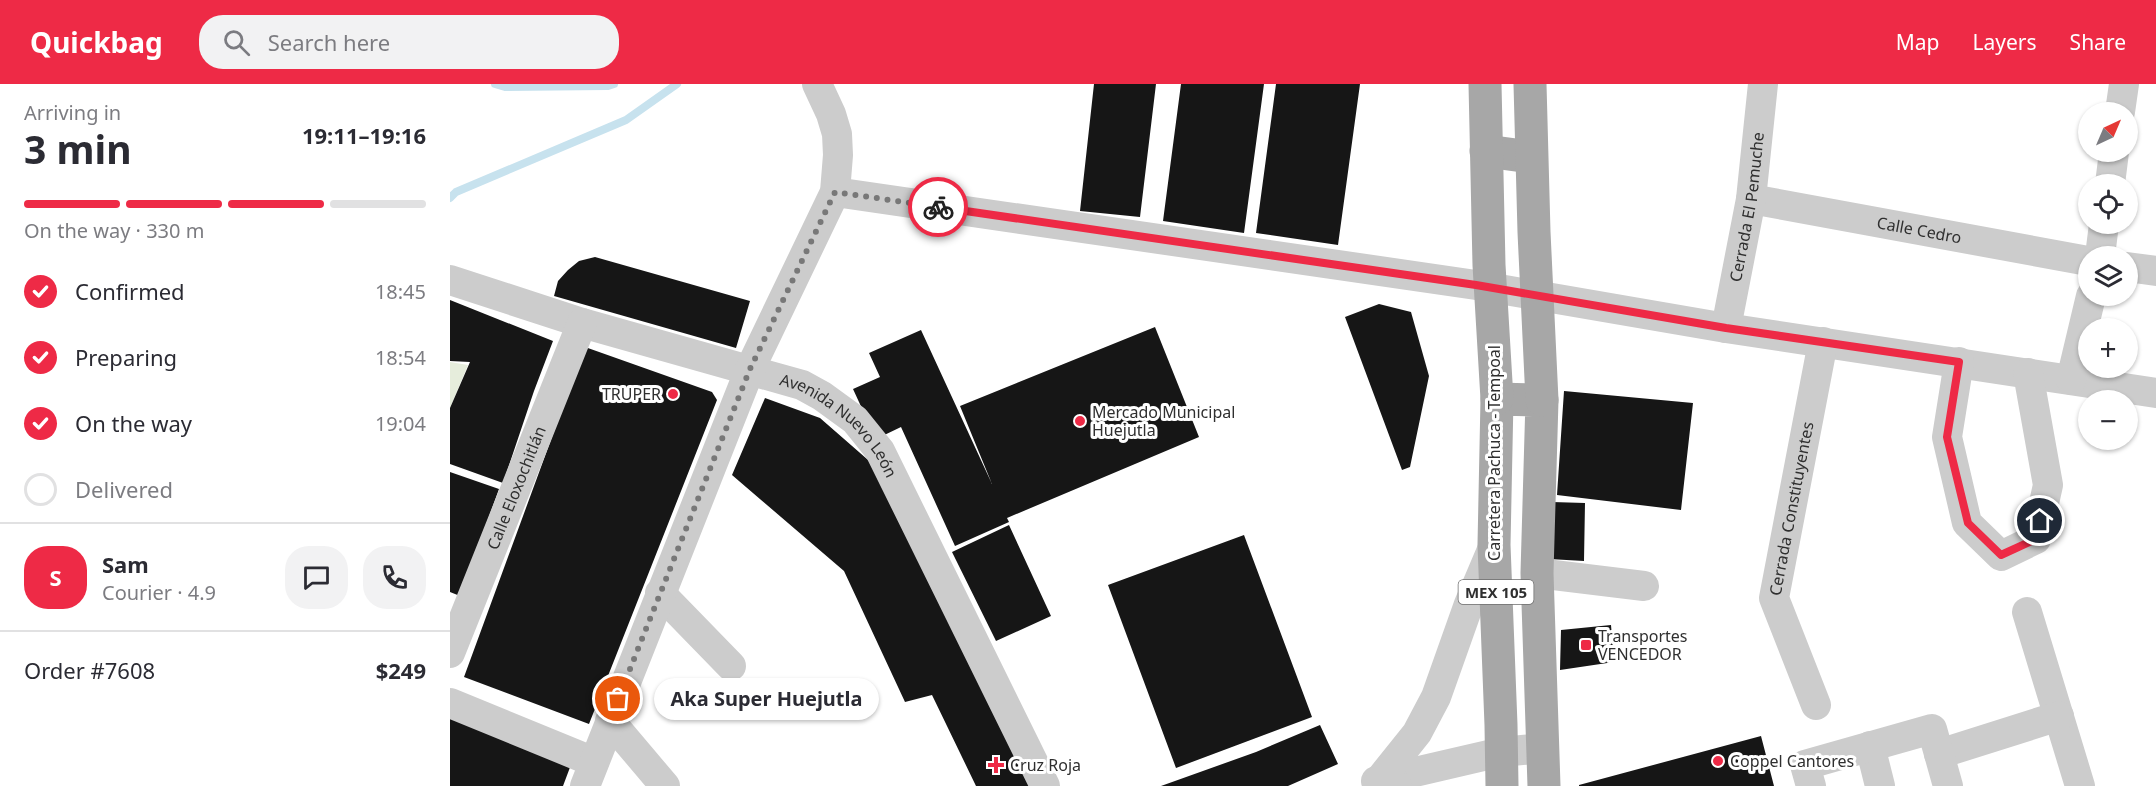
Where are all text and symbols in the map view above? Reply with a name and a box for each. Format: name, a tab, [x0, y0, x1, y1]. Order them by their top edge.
search box	[199, 15, 619, 69]
text: Quickbag	[30, 23, 163, 61]
icon: search	[220, 26, 253, 59]
text: Search here	[268, 27, 390, 57]
text: Map	[1896, 28, 1940, 56]
text: Layers	[1973, 28, 2037, 56]
text: Share	[2070, 28, 2126, 56]
text: Arriving in	[24, 99, 121, 126]
north arrow	[2078, 102, 2138, 162]
map controls	[2078, 102, 2138, 450]
text: 19:11–19:16	[302, 120, 426, 150]
text: 3 min	[24, 122, 131, 175]
street label: Cerrada El Pemuche	[1724, 131, 1769, 284]
button: locate	[2078, 174, 2138, 234]
courier	[908, 177, 968, 237]
icon: bike	[922, 191, 955, 224]
street label: Calle Cedro	[1875, 211, 1963, 249]
text: On the way · 330 m	[24, 217, 204, 244]
button: layers	[2078, 246, 2138, 306]
icon: check	[24, 275, 57, 308]
text: Confirmed	[75, 276, 185, 306]
text: 18:45	[375, 278, 426, 305]
button: +	[2078, 318, 2138, 378]
icon: check	[24, 341, 57, 374]
text: Preparing	[75, 342, 177, 372]
text: 18:54	[375, 344, 426, 371]
street label: Carretera Pachuca - Tempoal	[1483, 345, 1505, 561]
street label: Avenida Nuevo León	[777, 368, 902, 481]
place label: TRUPER	[602, 383, 661, 405]
marker: TRUPER	[666, 387, 680, 401]
button: −	[2078, 390, 2138, 450]
place label: Mercado Municipal Huejutla	[1092, 401, 1235, 441]
icon: check	[24, 407, 57, 440]
text: On the way	[75, 408, 192, 438]
text: 19:04	[375, 410, 426, 437]
marker: Mercado Municipal Huejutla	[1073, 414, 1087, 428]
street label: Cerrada Constituyentes	[1764, 420, 1819, 597]
street label: Calle Eloxochitlán	[481, 423, 551, 553]
text: Delivered	[75, 474, 173, 504]
pin	[2014, 495, 2065, 546]
icon: home	[2023, 504, 2056, 537]
button: chat	[285, 546, 348, 609]
button: phone	[363, 546, 426, 609]
text: Sam	[102, 549, 149, 579]
text: S	[49, 562, 62, 592]
text: Courier · 4.9	[102, 579, 216, 606]
road number: MEX 105	[1458, 580, 1534, 604]
place label: Transportes VENCEDOR	[1598, 625, 1688, 665]
marker: Transportes VENCEDOR	[1579, 638, 1593, 652]
text: Order #7608	[24, 655, 155, 685]
text: $249	[376, 655, 426, 685]
pin	[592, 673, 643, 724]
callout: Aka Super Huejutla	[654, 678, 879, 720]
icon: bag	[601, 682, 634, 715]
text: Aka Super Huejutla	[671, 685, 862, 712]
place label: Coppel Cantores	[1730, 750, 1854, 772]
place label: Cruz Roja	[1010, 754, 1081, 776]
marker: Coppel Cantores	[1711, 754, 1725, 768]
marker: Cruz Roja	[987, 756, 1005, 774]

